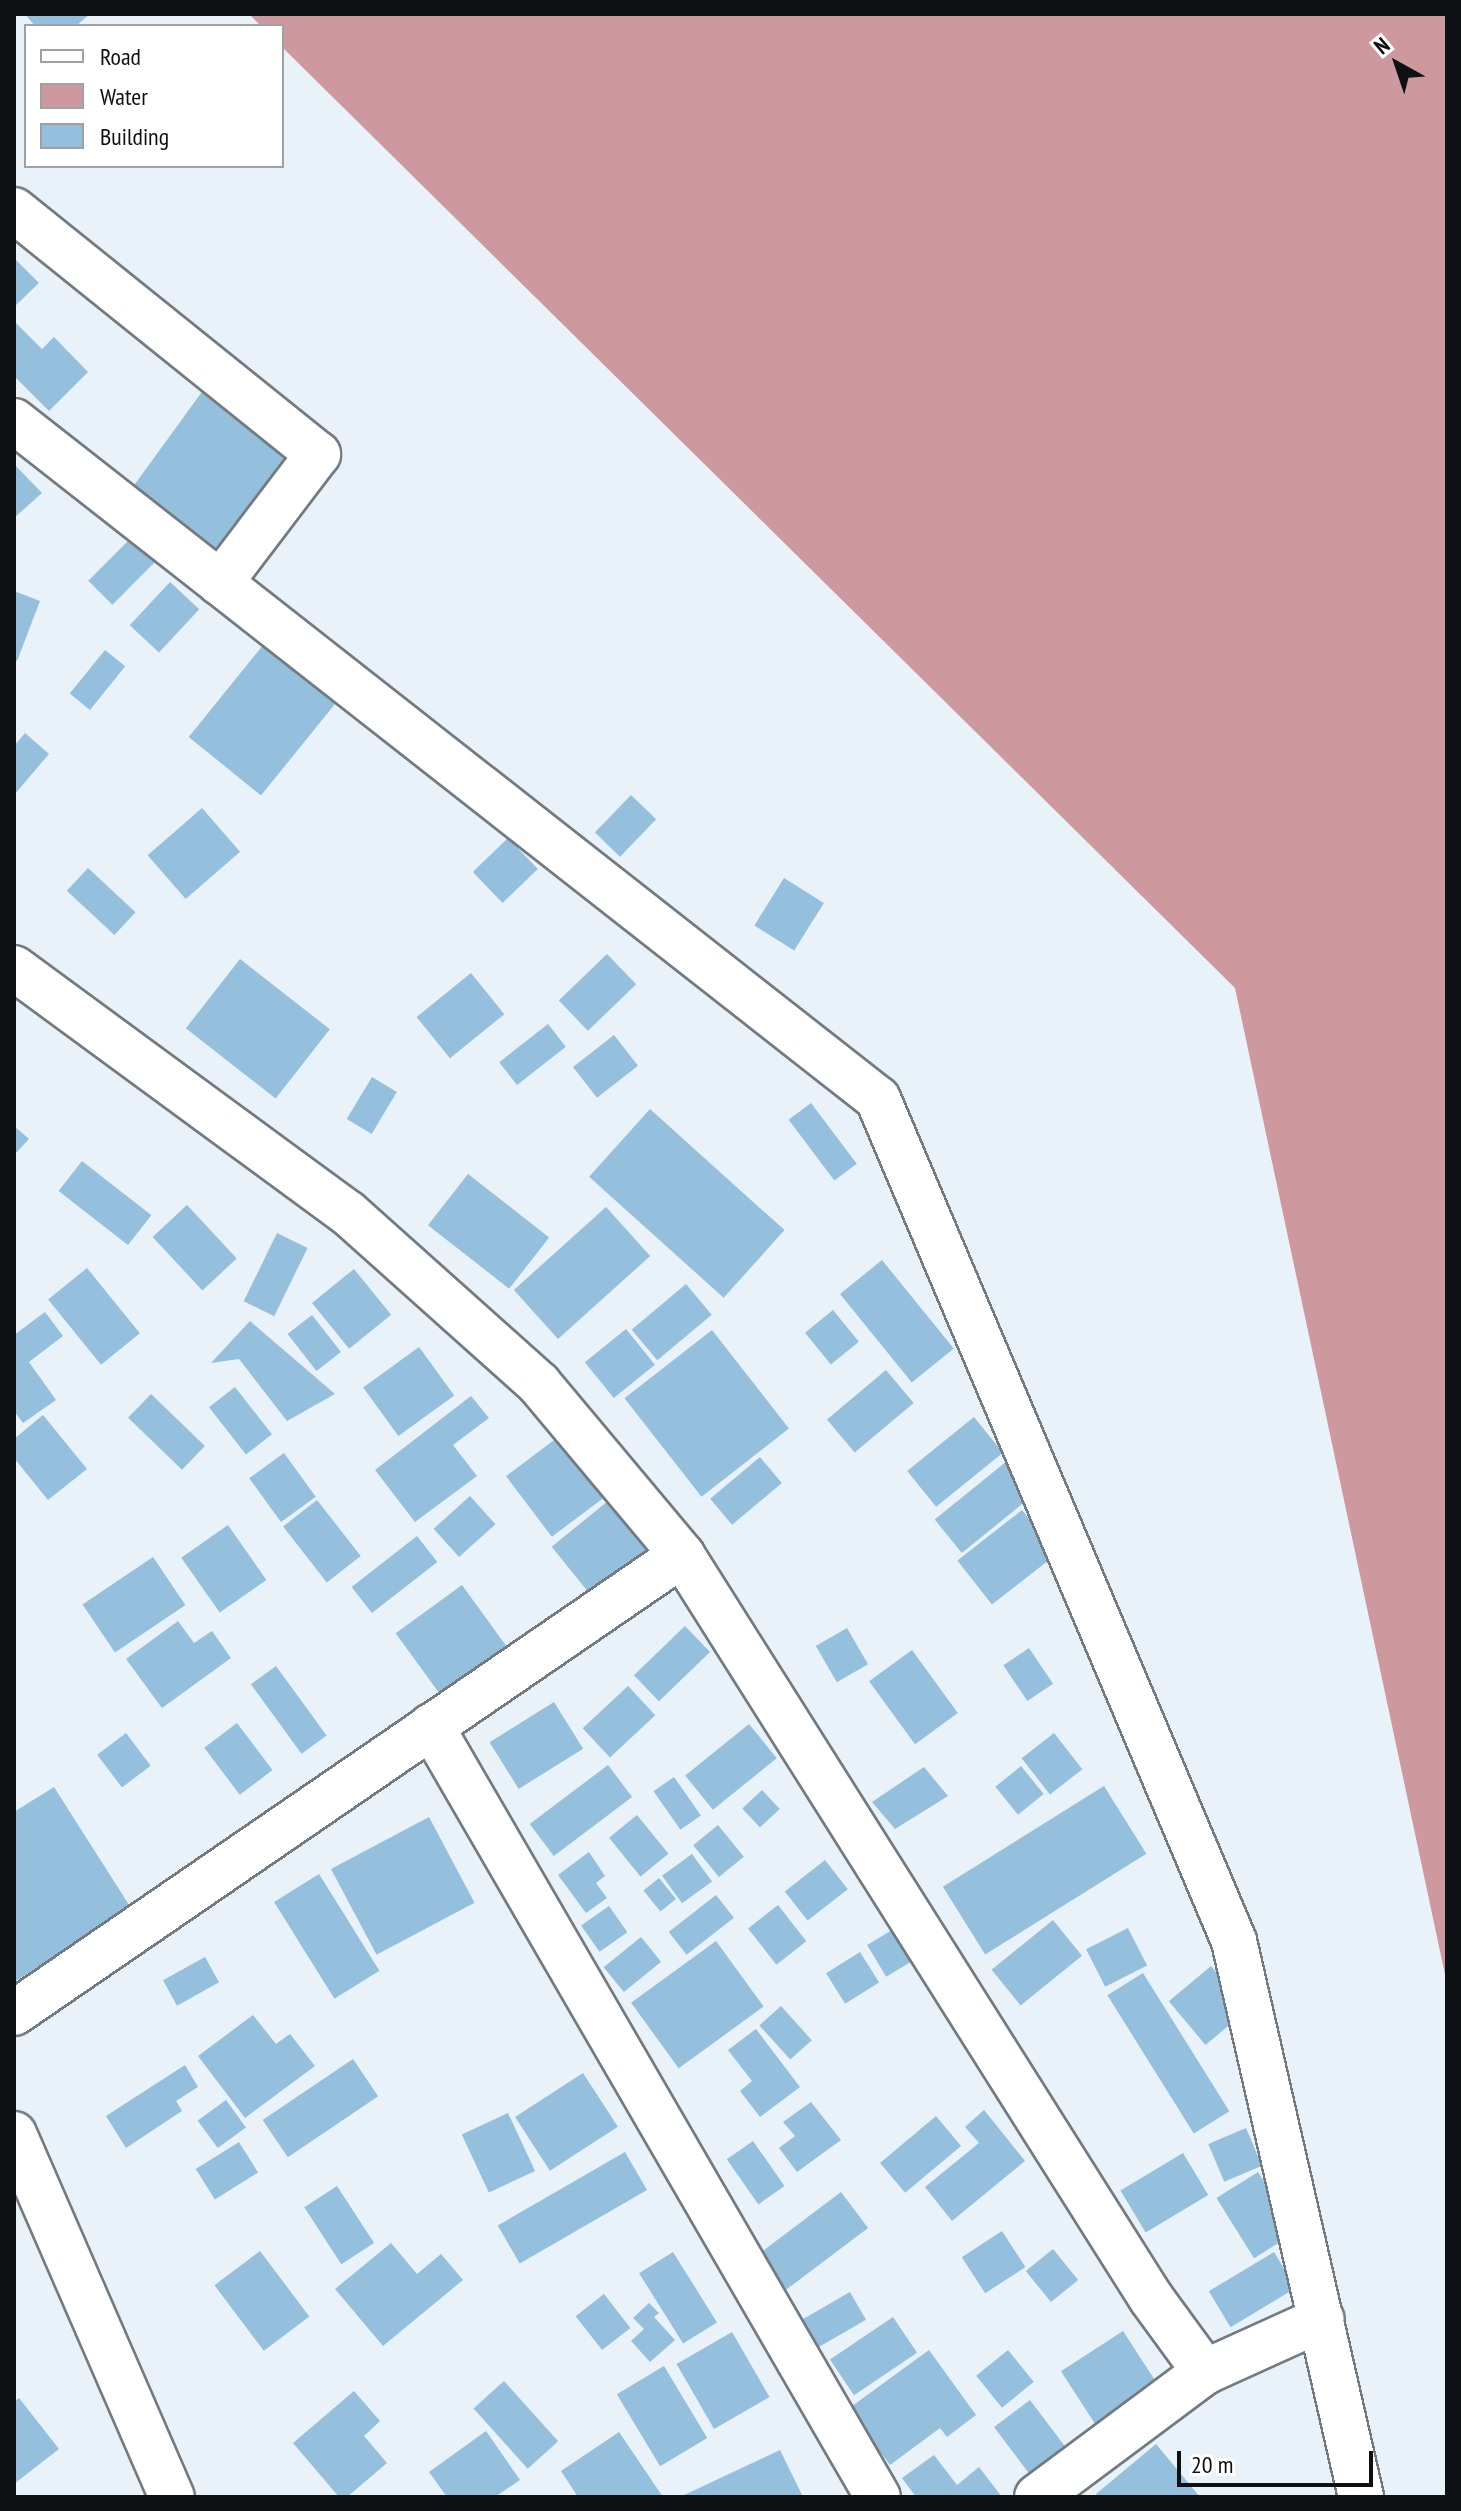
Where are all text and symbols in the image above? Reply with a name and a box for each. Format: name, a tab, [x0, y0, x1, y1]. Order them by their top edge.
legend	[24, 24, 284, 168]
north arrow	[1357, 24, 1437, 104]
text: N	[1368, 31, 1395, 60]
text: Road	[100, 41, 141, 72]
text: Water	[100, 81, 148, 112]
text: Building	[100, 121, 169, 152]
scale bar	[1181, 2435, 1377, 2485]
text: 20 m	[1191, 2449, 1233, 2480]

